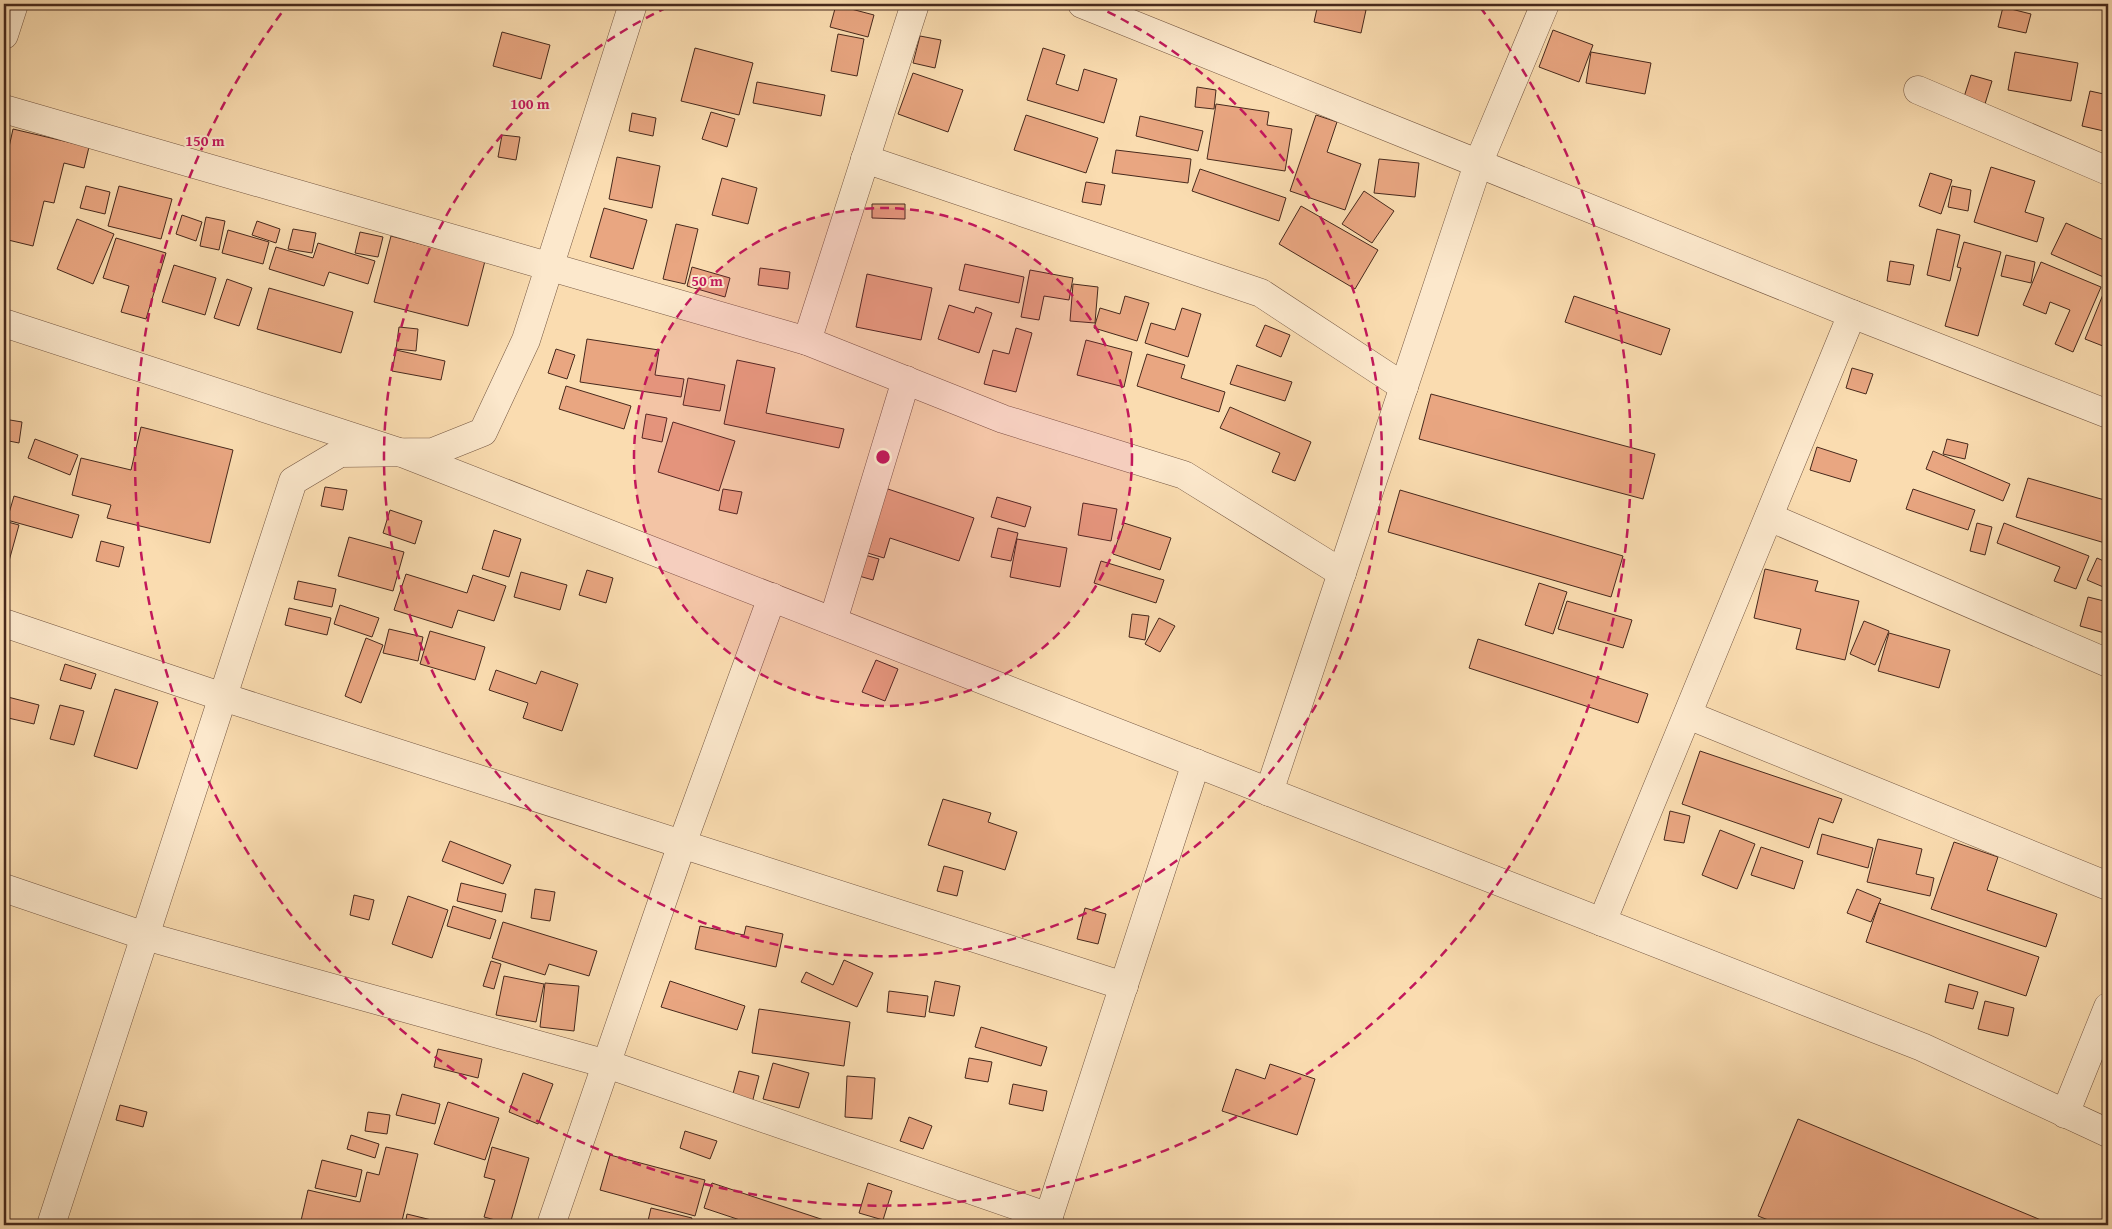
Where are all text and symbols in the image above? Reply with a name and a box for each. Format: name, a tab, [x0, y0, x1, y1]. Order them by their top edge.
text: 100 m	[510, 93, 550, 114]
text: 150 m	[185, 130, 225, 151]
text: 50 m	[691, 270, 723, 291]
centre of rings	[874, 448, 892, 466]

